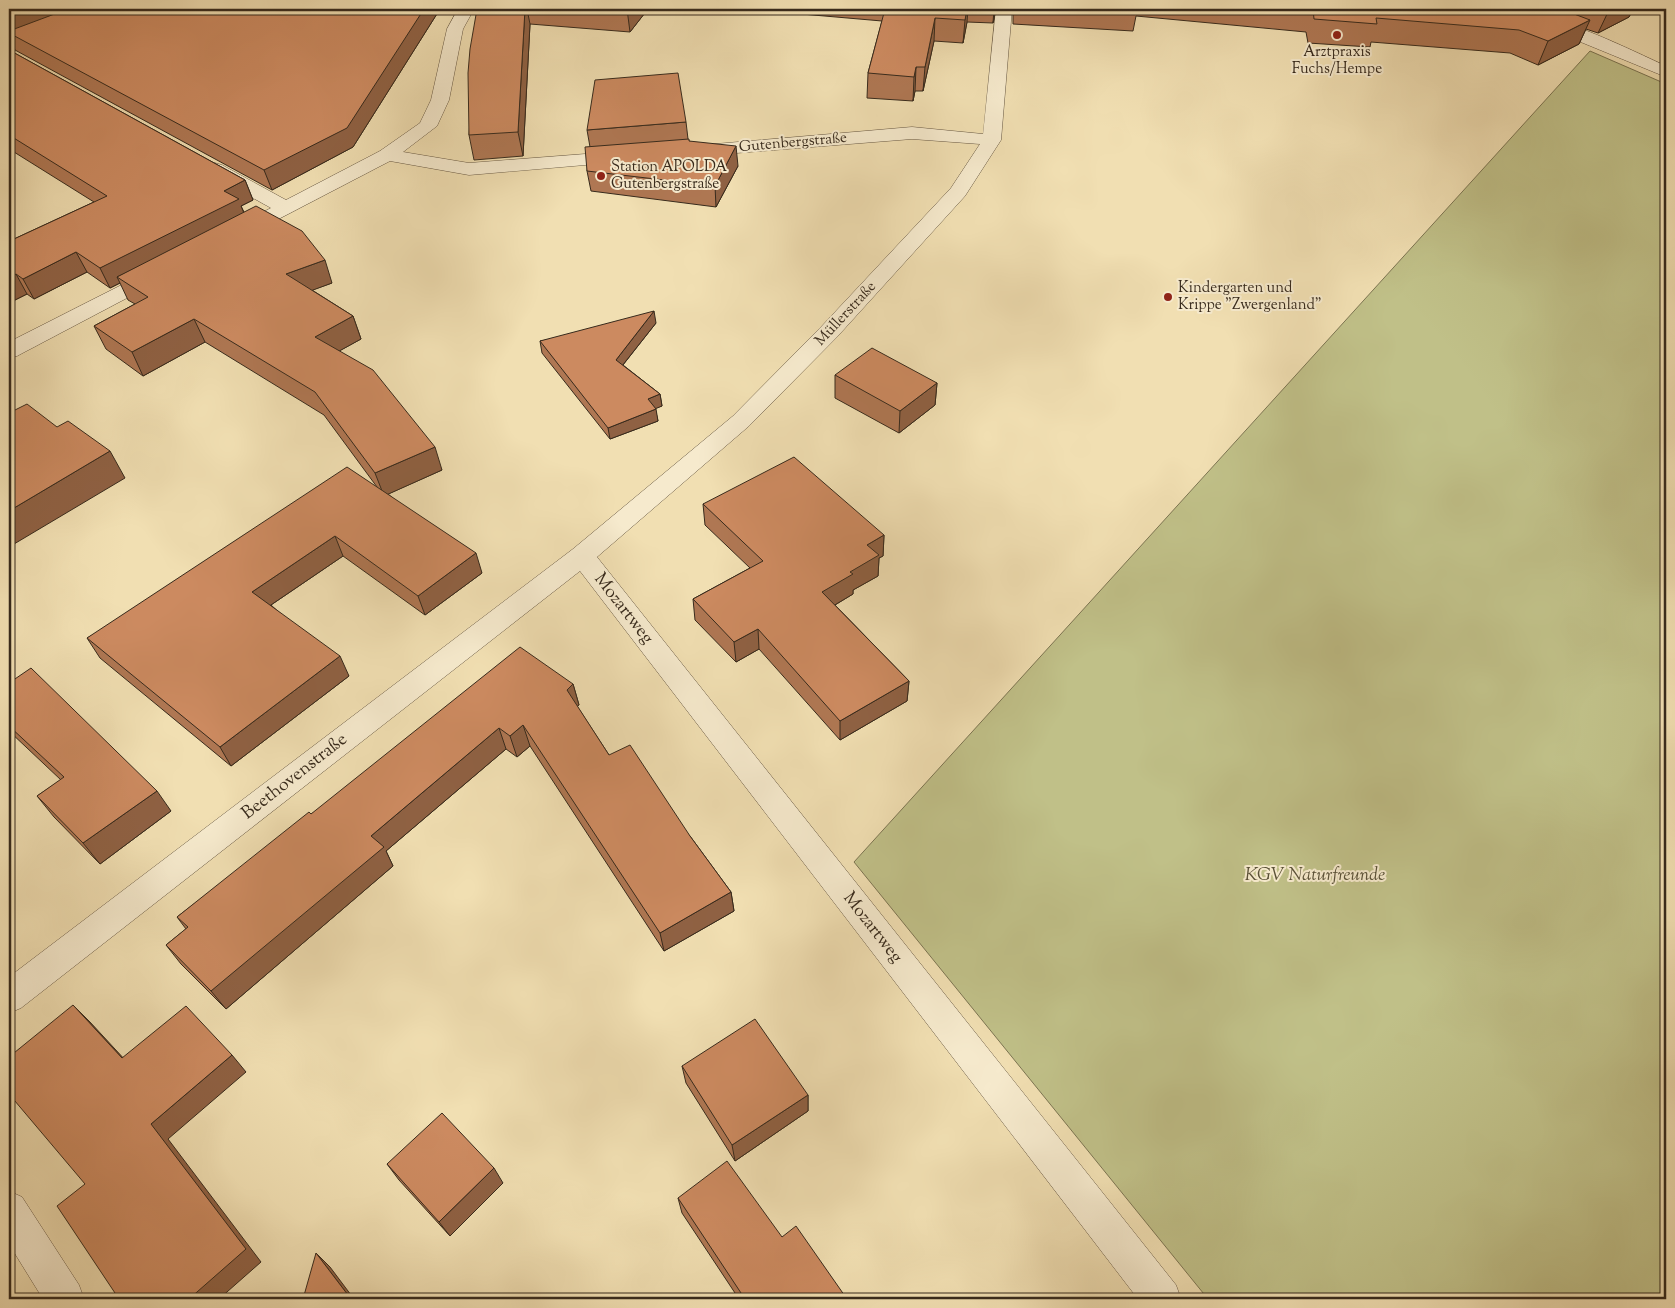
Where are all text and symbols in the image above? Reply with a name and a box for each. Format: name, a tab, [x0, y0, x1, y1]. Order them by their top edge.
marker: Arztpraxis Fuchs/Hempe	[1331, 29, 1343, 41]
place label: Arztpraxis Fuchs/Hempe	[1292, 42, 1382, 80]
street label: Gutenbergstraße	[738, 128, 848, 158]
place label: Station APOLDA Gutenbergstraße	[611, 157, 727, 195]
marker: Station APOLDA Gutenbergstraße	[595, 170, 607, 182]
street label: Müllerstraße	[811, 277, 881, 351]
place label: Kindergarten und Krippe "Zwergenland"	[1178, 278, 1322, 316]
marker: Kindergarten und Krippe "Zwergenland"	[1162, 291, 1174, 303]
street label: Mozartweg	[587, 568, 659, 650]
street label: Beethovenstraße	[237, 727, 353, 827]
park label: KGV Naturfreunde	[1245, 863, 1385, 889]
street label: Mozartweg	[836, 887, 908, 969]

